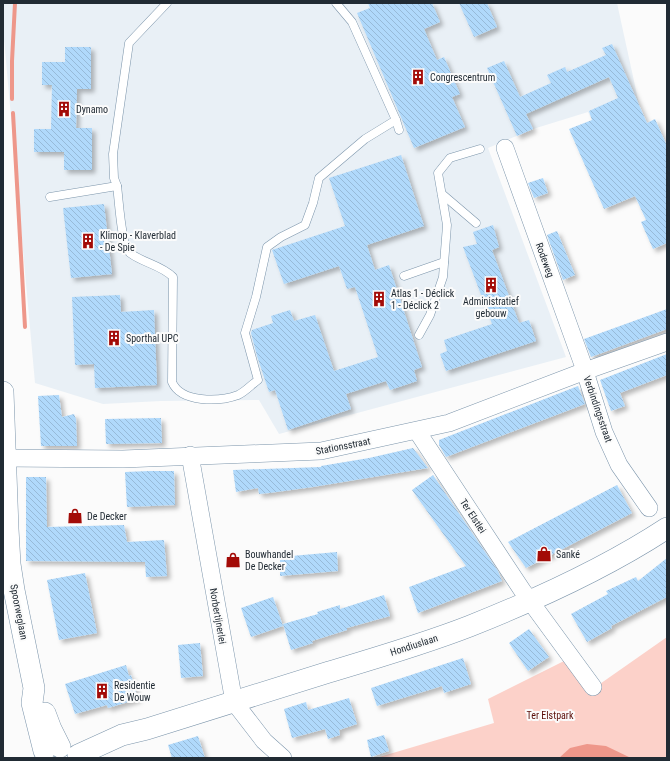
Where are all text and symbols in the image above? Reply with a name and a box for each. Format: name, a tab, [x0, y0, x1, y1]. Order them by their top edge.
building icon: Congrescentrum	[409, 68, 427, 86]
place label: Congrescentrum	[430, 72, 495, 83]
building icon: Dynamo	[55, 100, 73, 118]
place label: Dynamo	[76, 104, 108, 115]
place label: Klimop - Klaverblad - De Spie	[100, 230, 176, 253]
building icon: Klimop - Klaverblad - De Spie	[79, 232, 97, 250]
street label: Rodeweg	[534, 241, 556, 279]
building icon: Administratief gebouw	[482, 276, 500, 294]
place label: Atlas 1 - Déclick 1 - Déclick 2	[391, 288, 455, 311]
building icon: Atlas 1 - Déclick 1 - Déclick 2	[370, 290, 388, 308]
place label: Administratief gebouw	[463, 296, 520, 319]
building icon: Sporthal UPC	[105, 329, 123, 347]
place label: Sporthal UPC	[126, 333, 179, 344]
street label: Verbindingsstraat	[581, 374, 615, 444]
street label: Stationsstraat	[315, 435, 371, 457]
street label: Ter Elstlei	[458, 497, 488, 535]
shop icon: De Decker	[66, 507, 84, 525]
place label: De Decker	[87, 511, 127, 522]
shop icon: Sanké	[535, 545, 553, 563]
place label: Bouwhandel De Decker	[245, 549, 293, 572]
place label: Sanké	[556, 549, 580, 560]
shop icon: Bouwhandel De Decker	[224, 551, 242, 569]
street label: Spoorweglaan	[8, 583, 30, 641]
street label: Norbertijnerlei	[208, 587, 228, 645]
street label: Hondiuslaan	[389, 632, 439, 658]
place label: Residentie De Wouw	[114, 680, 156, 703]
building icon: Residentie De Wouw	[93, 682, 111, 700]
park label: Ter Elstpark	[527, 710, 574, 721]

